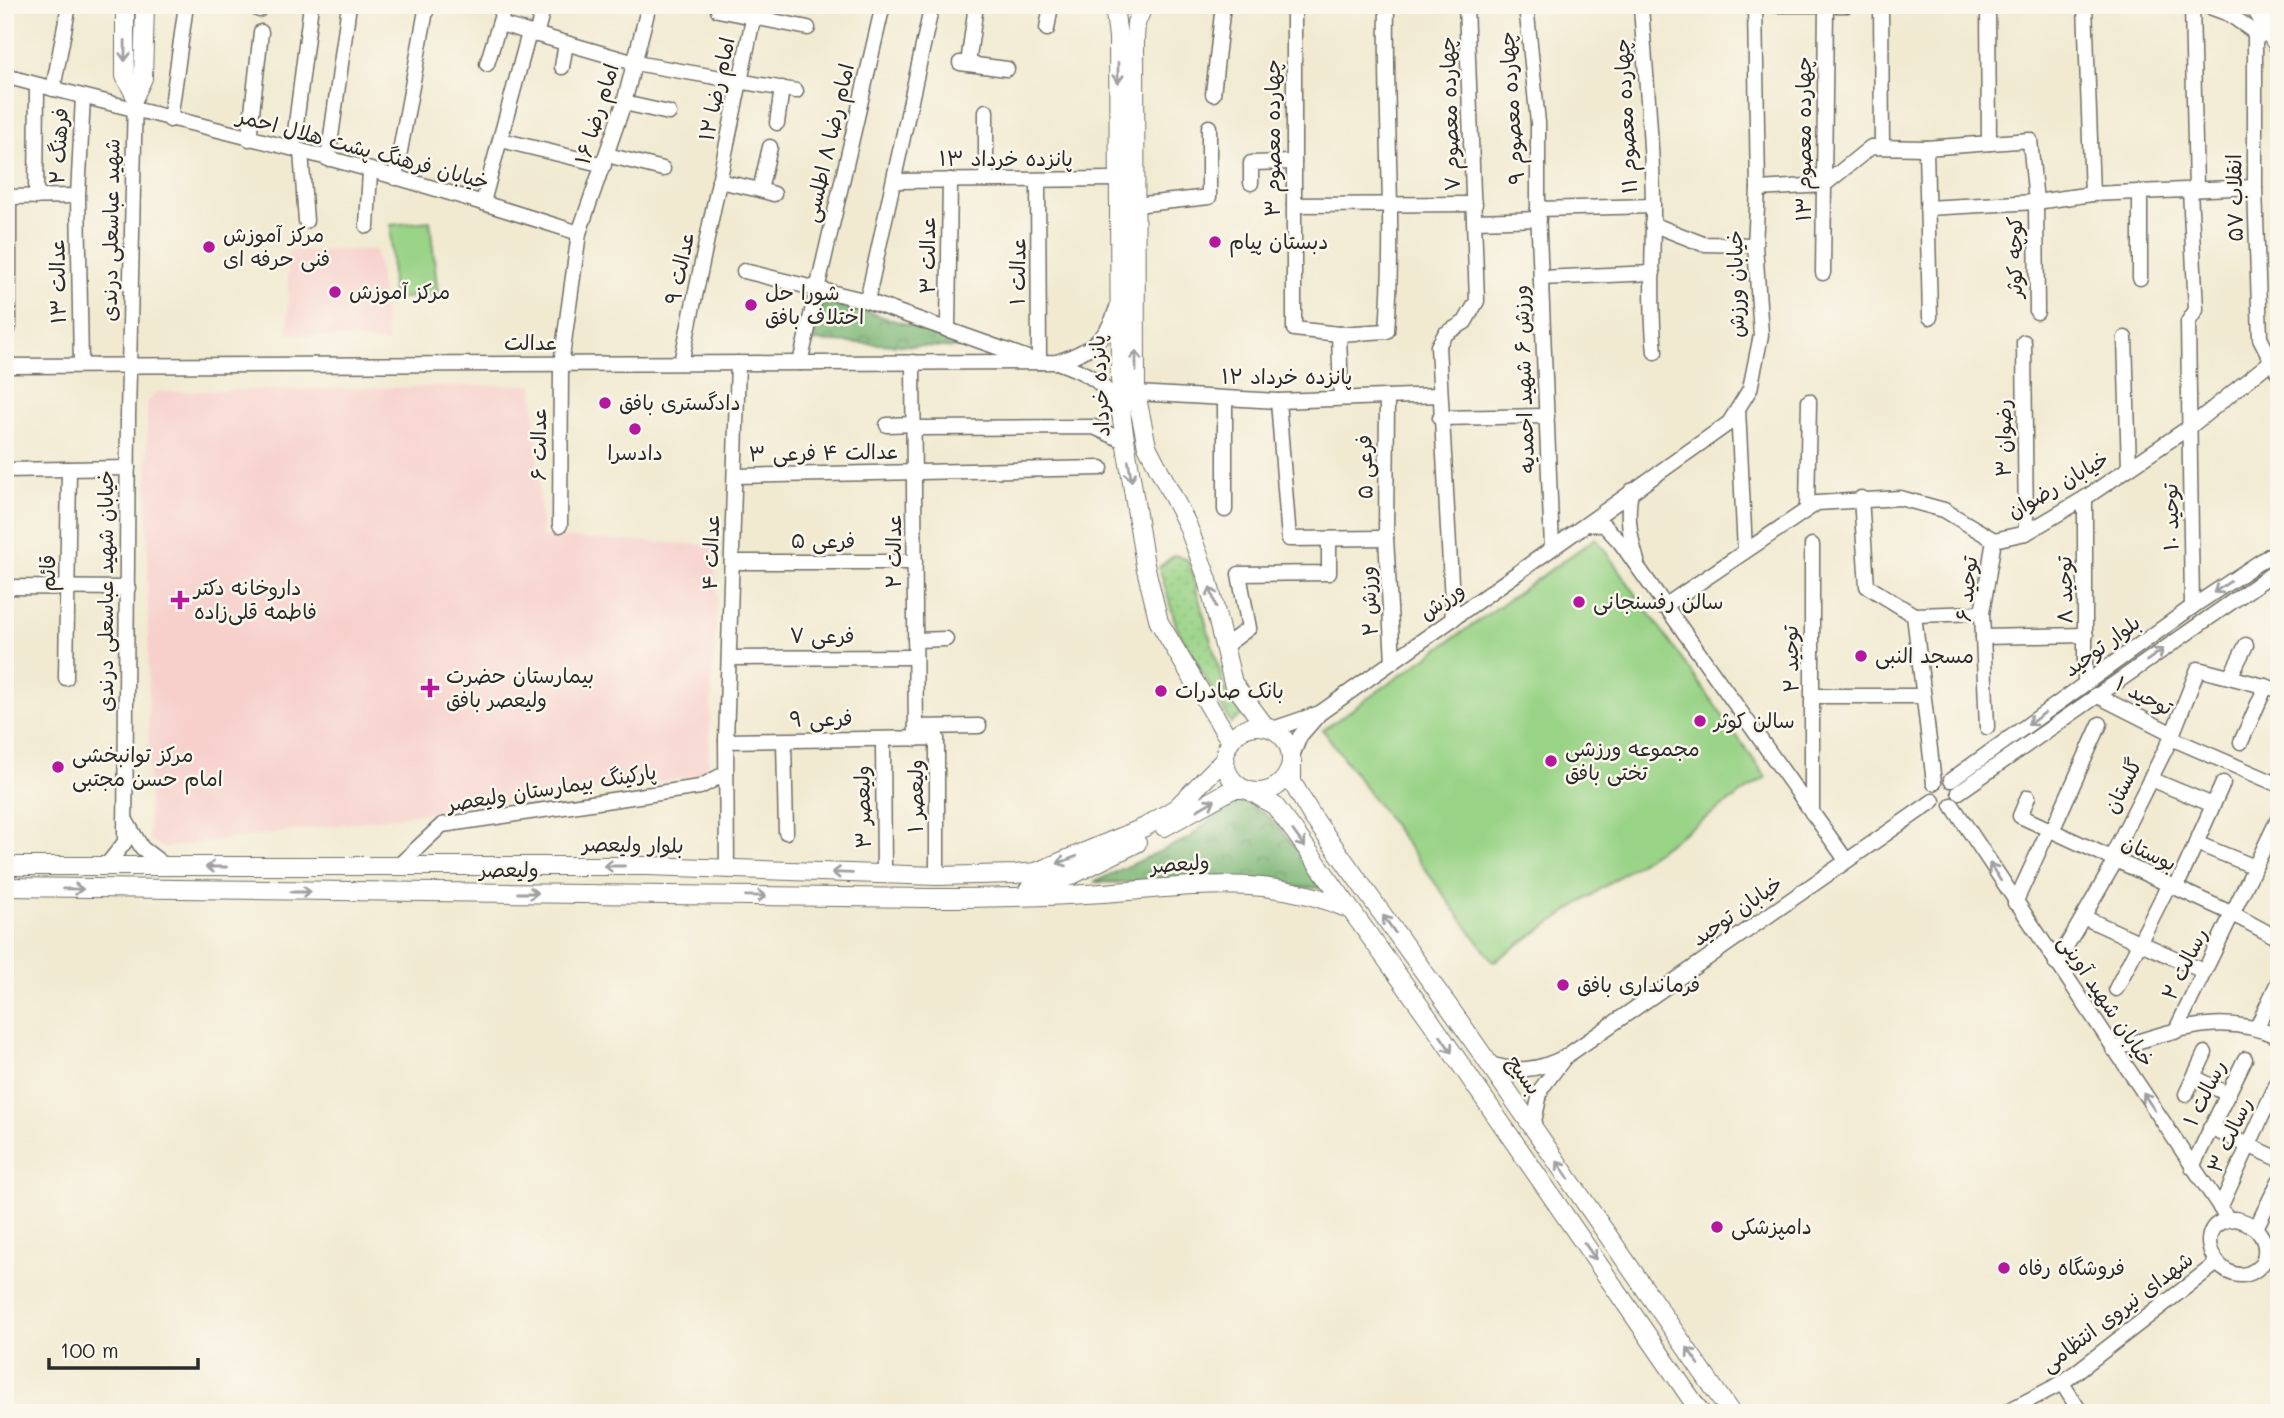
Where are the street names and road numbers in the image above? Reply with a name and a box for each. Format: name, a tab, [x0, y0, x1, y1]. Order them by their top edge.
street label: چهارده معصوم ۹	[1492, 30, 1533, 186]
street label: امام رضا ۱۲	[691, 34, 744, 144]
street label: چهارده معصوم ۷	[1432, 36, 1469, 192]
street label: چهارده معصوم ۱۱	[1607, 37, 1646, 194]
street label: چهارده معصوم ۱۳	[1789, 56, 1820, 222]
street label: چهارده معصوم ۳	[1258, 59, 1289, 217]
street label: امام رضا ۱۶	[567, 60, 627, 168]
street label: امام رضا ۸ اطلسی	[796, 61, 863, 226]
street label: خیابان فرهنگ پشت هلال احمر	[232, 100, 492, 195]
street label: فرهنگ ۲	[42, 107, 73, 185]
street label: شهید عباسعلی درندی	[94, 138, 127, 322]
street label: پانزده خرداد ۱۳	[939, 144, 1073, 172]
street label: انقلاب ۵۷	[2219, 154, 2249, 242]
street label: عدالت ۳	[913, 216, 940, 294]
street label: کوچه کوثر	[2000, 216, 2028, 300]
street label: عدالت ۹	[658, 229, 699, 307]
street label: خیابان ورزش	[1720, 230, 1750, 338]
street label: عدالت ۱	[1002, 237, 1031, 305]
street label: عدالت ۱۳	[42, 238, 71, 324]
street label: ورزش ۶ شهید احمدیه	[1506, 284, 1539, 474]
street label: عدالت	[504, 328, 558, 355]
street label: پانزده خرداد	[1082, 334, 1116, 438]
street label: پانزده خرداد ۱۲	[1222, 362, 1352, 390]
street label: رضوان ۳	[1989, 399, 2017, 477]
street label: عدالت ۶	[524, 407, 551, 481]
street label: فرعی ۵	[1349, 434, 1380, 500]
street label: عدالت ۴ فرعی ۳	[748, 437, 900, 468]
street label: خیابان رضوان	[2002, 444, 2113, 524]
street label: خیابان شهید عباسعلی درندی	[91, 470, 120, 712]
street label: توحید ۱۰	[2155, 482, 2185, 551]
street label: عدالت ۴	[695, 513, 724, 591]
street label: عدالت ۲	[879, 513, 906, 589]
street label: فرعی ۵	[791, 526, 855, 555]
street label: قائم	[33, 554, 64, 592]
street label: توحید ۶	[1949, 554, 1983, 623]
street label: توحید ۸	[2049, 555, 2079, 624]
street label: ورزش ۲	[1352, 565, 1383, 637]
street label: ورزش	[1413, 575, 1469, 625]
street label: بلوار توحید	[2057, 608, 2146, 683]
street label: فرعی ۷	[790, 621, 854, 650]
street label: توحید ۲	[1775, 624, 1805, 693]
street label: توحید ۱	[2111, 669, 2179, 722]
street label: فرعی ۹	[789, 703, 853, 734]
street label: گلستان	[2096, 753, 2147, 818]
street label: پارکینگ بیمارستان ولیعصر	[443, 757, 658, 818]
street label: ولیعصر ۱	[901, 759, 928, 833]
street label: ولیعصر ۳	[847, 765, 876, 849]
street label: بوستان	[2118, 827, 2181, 877]
street label: بلوار ولیعصر	[580, 829, 684, 859]
street label: ولیعصر	[1147, 847, 1210, 878]
street label: ولیعصر	[477, 855, 539, 882]
street label: خیابان توحید	[1685, 869, 1788, 952]
street label: رسالت ۲	[2155, 923, 2213, 1004]
street label: خیابان شهید آوینی	[2051, 929, 2161, 1073]
street label: بسیج	[1500, 1049, 1549, 1101]
street label: رسالت ۱	[2176, 1055, 2231, 1130]
street label: رسالت ۳	[2200, 1092, 2257, 1177]
street label: شهدای نیروی انتظامی	[2034, 1245, 2199, 1379]

